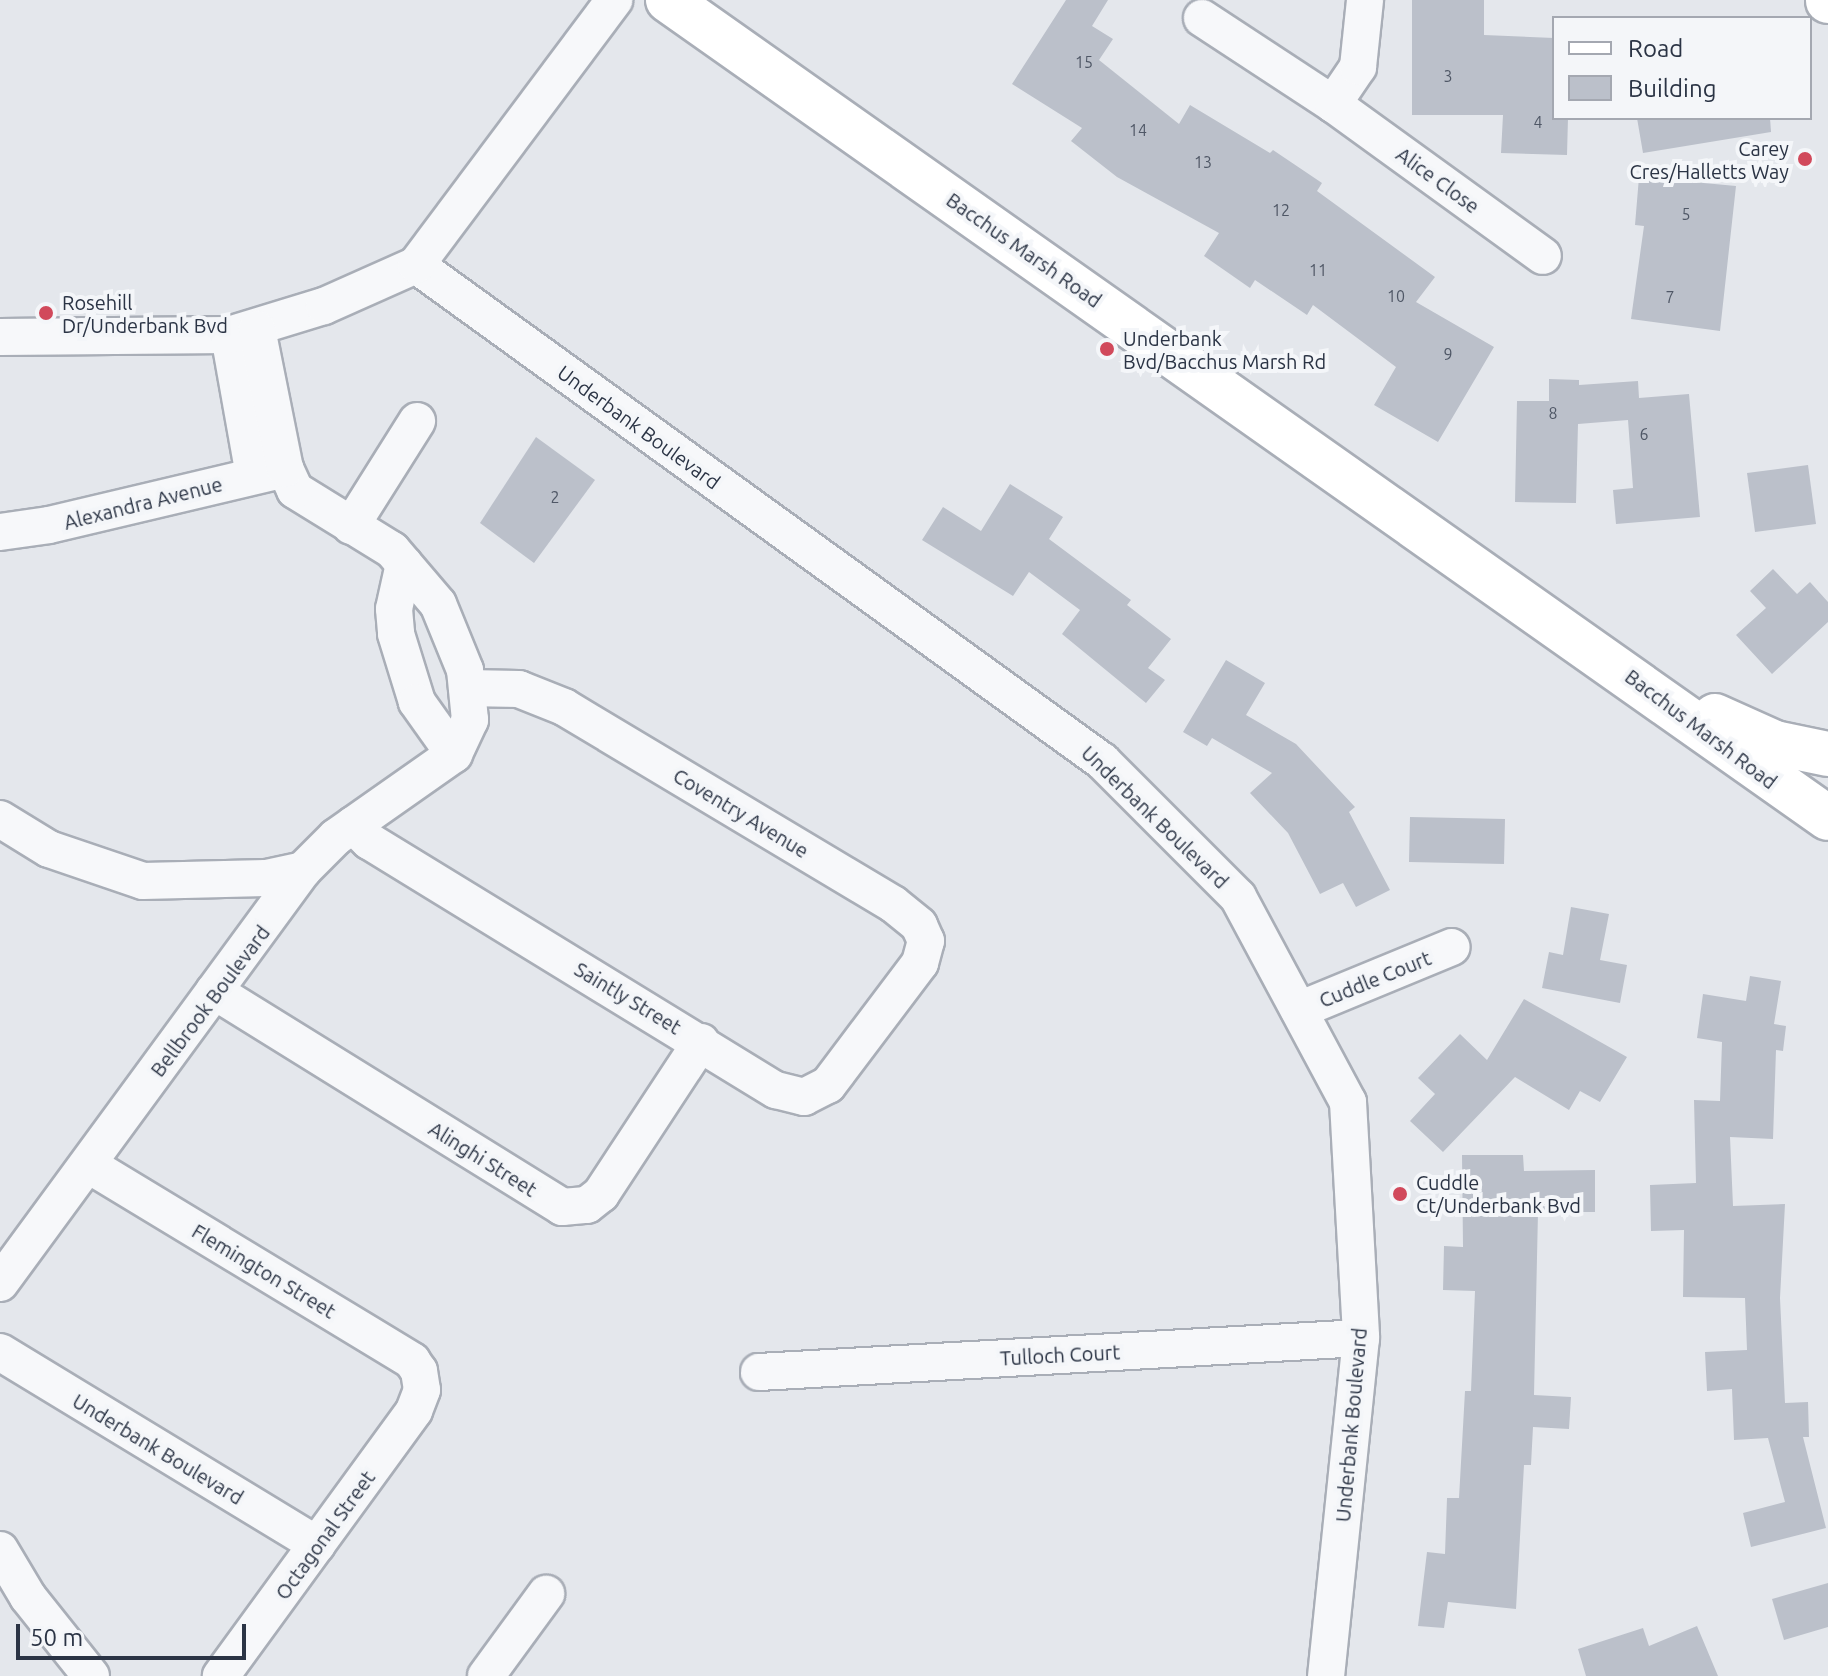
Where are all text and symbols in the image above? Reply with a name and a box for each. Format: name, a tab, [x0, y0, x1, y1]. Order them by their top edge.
legend	[1552, 16, 1812, 120]
text: Road	[1628, 35, 1683, 62]
house number: 15	[1075, 52, 1093, 72]
house number: 3	[1443, 66, 1453, 86]
text: Building	[1628, 75, 1716, 102]
house number: 4	[1533, 112, 1543, 132]
house number: 14	[1129, 120, 1147, 140]
place label: Carey Cres/Halletts Way	[1629, 136, 1789, 183]
street label: Alice Close	[1392, 142, 1484, 218]
marker: Carey Cres/Halletts Way	[1796, 150, 1814, 168]
house number: 13	[1194, 152, 1212, 172]
street label: Bacchus Marsh Road	[942, 188, 1106, 312]
house number: 12	[1272, 200, 1290, 220]
house number: 5	[1681, 204, 1691, 224]
house number: 11	[1309, 260, 1327, 280]
house number: 10	[1387, 286, 1405, 306]
house number: 7	[1665, 287, 1675, 307]
place label: Rosehill Dr/Underbank Bvd	[62, 290, 228, 337]
marker: Rosehill Dr/Underbank Bvd	[37, 304, 55, 322]
place label: Underbank Bvd/Bacchus Marsh Rd	[1123, 326, 1326, 373]
marker: Underbank Bvd/Bacchus Marsh Rd	[1098, 340, 1116, 358]
house number: 9	[1443, 344, 1453, 364]
street label: Underbank Boulevard	[553, 360, 725, 494]
house number: 8	[1548, 403, 1558, 423]
house number: 6	[1639, 424, 1649, 444]
street label: Alexandra Avenue	[61, 472, 225, 534]
house number: 2	[550, 487, 560, 507]
street label: Bacchus Marsh Road	[1620, 664, 1782, 794]
street label: Underbank Boulevard	[1077, 741, 1233, 893]
street label: Coventry Avenue	[669, 763, 813, 863]
street label: Bellbrook Boulevard	[145, 921, 275, 1081]
street label: Cuddle Court	[1316, 946, 1434, 1012]
street label: Saintly Street	[570, 957, 686, 1039]
street label: Alinghi Street	[425, 1116, 541, 1202]
place label: Cuddle Ct/Underbank Bvd	[1416, 1170, 1581, 1217]
marker: Cuddle Ct/Underbank Bvd	[1391, 1185, 1409, 1203]
street label: Flemington Street	[188, 1219, 340, 1323]
street label: Underbank Boulevard	[1331, 1327, 1371, 1523]
street label: Tulloch Court	[999, 1340, 1121, 1370]
street label: Underbank Boulevard	[68, 1389, 248, 1509]
street label: Octagonal Street	[270, 1466, 380, 1604]
scale bar	[20, 1608, 250, 1658]
text: 50 m	[30, 1624, 83, 1651]

